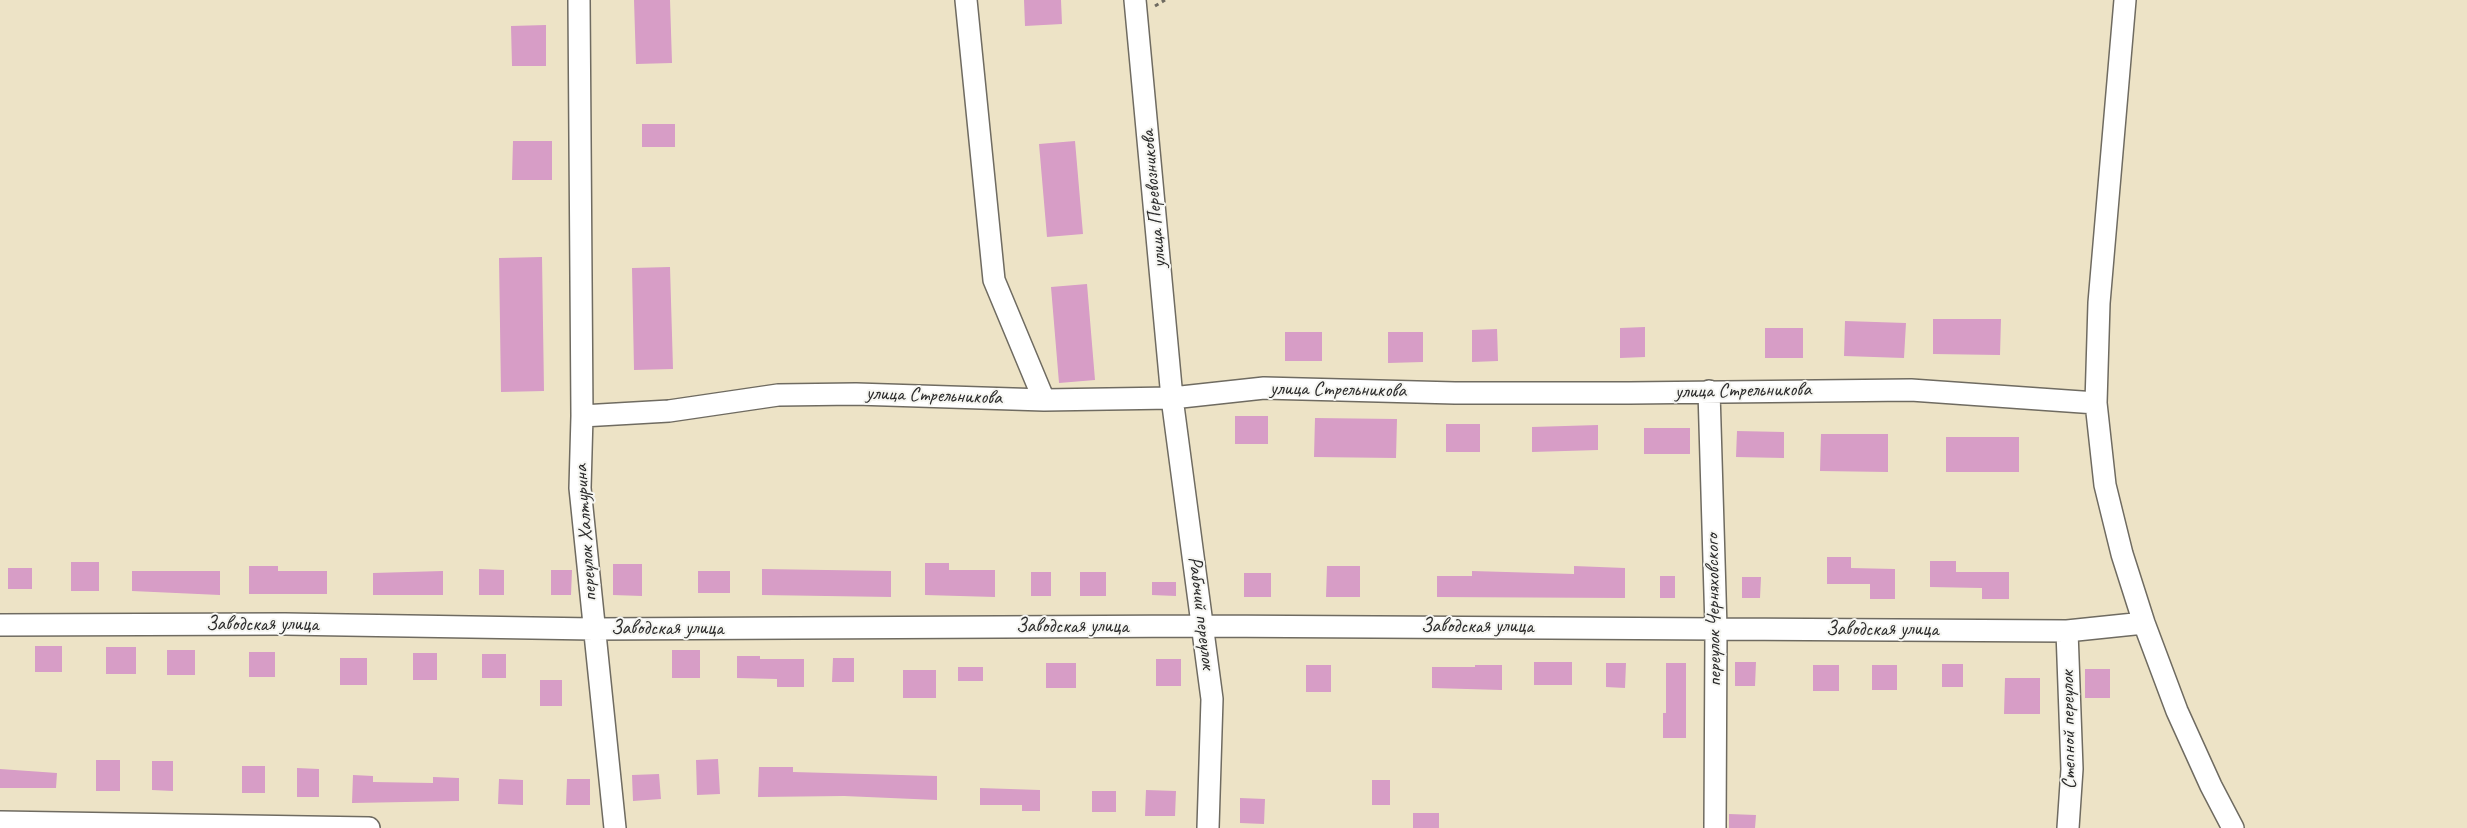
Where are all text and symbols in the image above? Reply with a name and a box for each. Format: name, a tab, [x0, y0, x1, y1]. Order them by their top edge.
street label: улица Перевозникова	[1136, 129, 1172, 269]
street label: улица Стрельникова	[1270, 377, 1406, 403]
street label: улица Стрельникова	[1675, 378, 1811, 404]
street label: улица Стрельникова	[866, 382, 1002, 410]
street label: переулок Халтурина	[569, 464, 603, 602]
street label: переулок Черняховского	[1701, 533, 1727, 687]
street label: Рабочий переулок	[1182, 555, 1220, 671]
street label: Заводская улица	[206, 613, 318, 637]
street label: Заводская улица	[1016, 615, 1128, 639]
street label: Заводская улица	[1421, 615, 1533, 639]
street label: Заводская улица	[611, 617, 723, 641]
street label: Заводская улица	[1826, 618, 1938, 642]
street label: Степной переулок	[2056, 670, 2082, 790]

